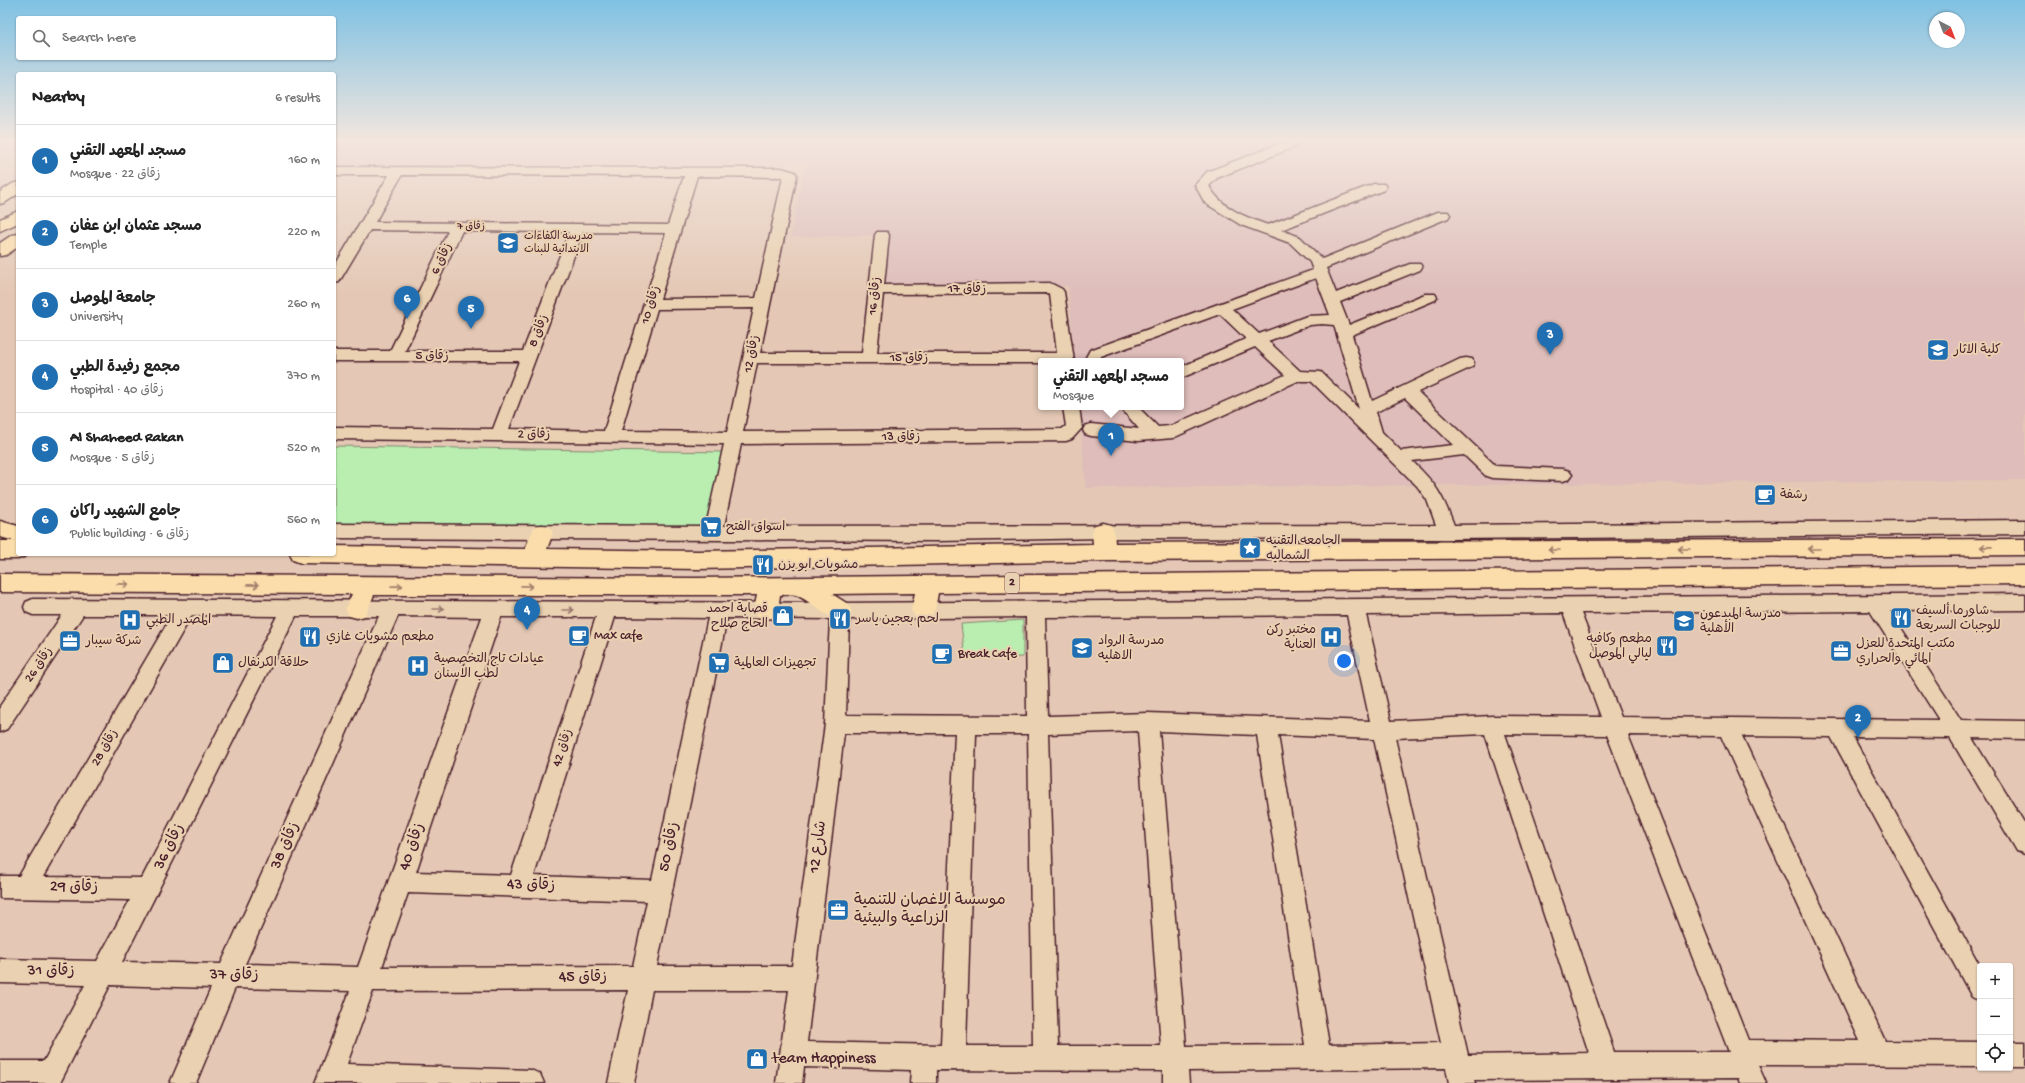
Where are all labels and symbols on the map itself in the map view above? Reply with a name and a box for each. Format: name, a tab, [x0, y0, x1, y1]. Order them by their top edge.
north arrow	[1929, 12, 1965, 48]
street label: زقاق 7	[456, 220, 485, 233]
school or university icon: مدرسة الكفاءات الابتدائية للبنات	[495, 230, 521, 256]
place label: مدرسة الكفاءات الابتدائية للبنات	[524, 230, 593, 256]
street label: زقاق 6	[428, 241, 456, 277]
street label: زقاق 16	[865, 276, 884, 317]
street label: زقاق 17	[947, 282, 986, 297]
street label: زقاق 10	[638, 284, 664, 327]
pin: 6	[394, 286, 420, 319]
pin: 5	[458, 296, 484, 329]
street label: زقاق 8	[526, 313, 552, 349]
pin: 3	[1537, 322, 1563, 355]
street label: زقاق 12	[741, 334, 763, 375]
school or university icon: كلية الاثار	[1925, 337, 1951, 363]
place label: كلية الاثار	[1953, 343, 2001, 358]
street label: زقاق 5	[415, 349, 449, 364]
street label: زقاق 15	[889, 351, 928, 366]
pin: 1	[1098, 423, 1124, 456]
street label: زقاق 2	[518, 427, 551, 443]
street label: زقاق 13	[881, 430, 920, 445]
cafe icon: رشفة	[1752, 482, 1778, 508]
place label: رشفة	[1780, 488, 1808, 503]
supermarket icon: اسواق الفتح	[698, 514, 724, 540]
place label: اسواق الفتح	[726, 520, 785, 535]
place label: الجامعه التقنيه الشماليه	[1266, 534, 1341, 564]
place icon: الجامعه التقنيه الشماليه	[1237, 535, 1263, 561]
one-way arrow	[1980, 543, 1993, 551]
one-way arrow	[1678, 545, 1691, 553]
one-way arrow	[1808, 545, 1821, 553]
one-way arrow	[1548, 546, 1561, 554]
restaurant icon: مشويات ابو يزن	[750, 552, 776, 578]
place label: مشويات ابو يزن	[778, 558, 858, 573]
road number: 2	[1005, 573, 1019, 593]
one-way arrow	[116, 580, 129, 588]
one-way arrow	[246, 582, 259, 589]
one-way arrow	[390, 582, 403, 590]
one-way arrow	[520, 582, 533, 589]
pin: 4	[514, 597, 540, 630]
place label: قصابة احمد الحاج صلاح	[706, 602, 768, 632]
place label: شاورما ألسيف للوجبات السريعة	[1916, 602, 2001, 634]
shop icon: قصابة احمد الحاج صلاح	[770, 603, 796, 629]
one-way arrow	[431, 605, 444, 613]
restaurant icon: شاورما ألسيف للوجبات السريعة	[1888, 605, 1914, 631]
one-way arrow	[561, 606, 574, 614]
restaurant icon: لحم بعجين ياسر	[827, 606, 853, 632]
hospital icon: المصدر الطبي	[117, 607, 143, 633]
place label: مدرسة المبدعون الأهلية	[1700, 607, 1781, 637]
school or university icon: مدرسة المبدعون الأهلية	[1671, 608, 1697, 634]
place label: لحم بعجين ياسر	[855, 612, 939, 628]
place label: المصدر الطبي	[146, 613, 211, 630]
cafe icon: Max cafe	[566, 623, 592, 649]
place label: مختبر ركن العناية	[1266, 623, 1316, 653]
restaurant icon: مطعم مشويات غازي	[297, 624, 323, 650]
hospital icon: مختبر ركن العناية	[1318, 624, 1344, 650]
office icon: شركة سيبار	[57, 628, 83, 654]
place label: Max cafe	[594, 629, 643, 644]
place label: مطعم مشويات غازي	[326, 630, 434, 646]
place label: مطعم وكافيه ليالي الموصل	[1586, 632, 1652, 664]
restaurant icon: مطعم وكافيه ليالي الموصل	[1654, 633, 1680, 659]
place label: شركة سيبار	[85, 634, 142, 649]
place label: مدرسة الرواد الاهليه	[1098, 634, 1164, 664]
school or university icon: مدرسة الرواد الاهليه	[1069, 635, 1095, 661]
place label: مكتب المتحدة للعزل المائي والحراري	[1856, 637, 1955, 669]
office icon: مكتب المتحدة للعزل المائي والحراري	[1828, 638, 1854, 664]
cafe icon: Break Cafe	[929, 641, 955, 667]
street label: زقاق 26	[22, 644, 56, 685]
place label: Break Cafe	[957, 647, 1017, 662]
shop icon: حلاقة الكرنفال	[210, 650, 236, 676]
supermarket icon: تجهيزات العالمية	[706, 650, 732, 676]
your location	[1334, 651, 1354, 671]
place label: عيادات تاج التخصصية لطب الاسنان	[434, 652, 544, 682]
hospital icon: عيادات تاج التخصصية لطب الاسنان	[405, 653, 431, 679]
place label: حلاقة الكرنفال	[238, 655, 309, 671]
place label: تجهيزات العالمية	[734, 656, 816, 671]
pin: 2	[1845, 705, 1871, 738]
street label: زقاق 28	[89, 727, 121, 769]
street label: زقاق 42	[550, 727, 576, 769]
street label: زقاق 38	[267, 820, 305, 873]
street label: شارع 12	[806, 820, 832, 875]
street label: زقاق 36	[150, 821, 190, 874]
street label: زقاق 40	[396, 821, 430, 873]
street label: زقاق 50	[656, 821, 684, 873]
street label: زقاق 43	[507, 876, 555, 896]
street label: زقاق 29	[50, 878, 98, 898]
place label: موسسة الاغصان للتنمية الزراعية والبيئية	[854, 891, 1006, 929]
office icon: موسسة الاغصان للتنمية الزراعية والبيئية	[825, 897, 851, 923]
street label: زقاق 31	[26, 962, 75, 982]
street label: زقاق 37	[208, 966, 259, 986]
street label: زقاق 45	[559, 969, 607, 988]
shop icon: team Happiness	[744, 1046, 770, 1072]
place label: team Happiness	[771, 1050, 877, 1069]

